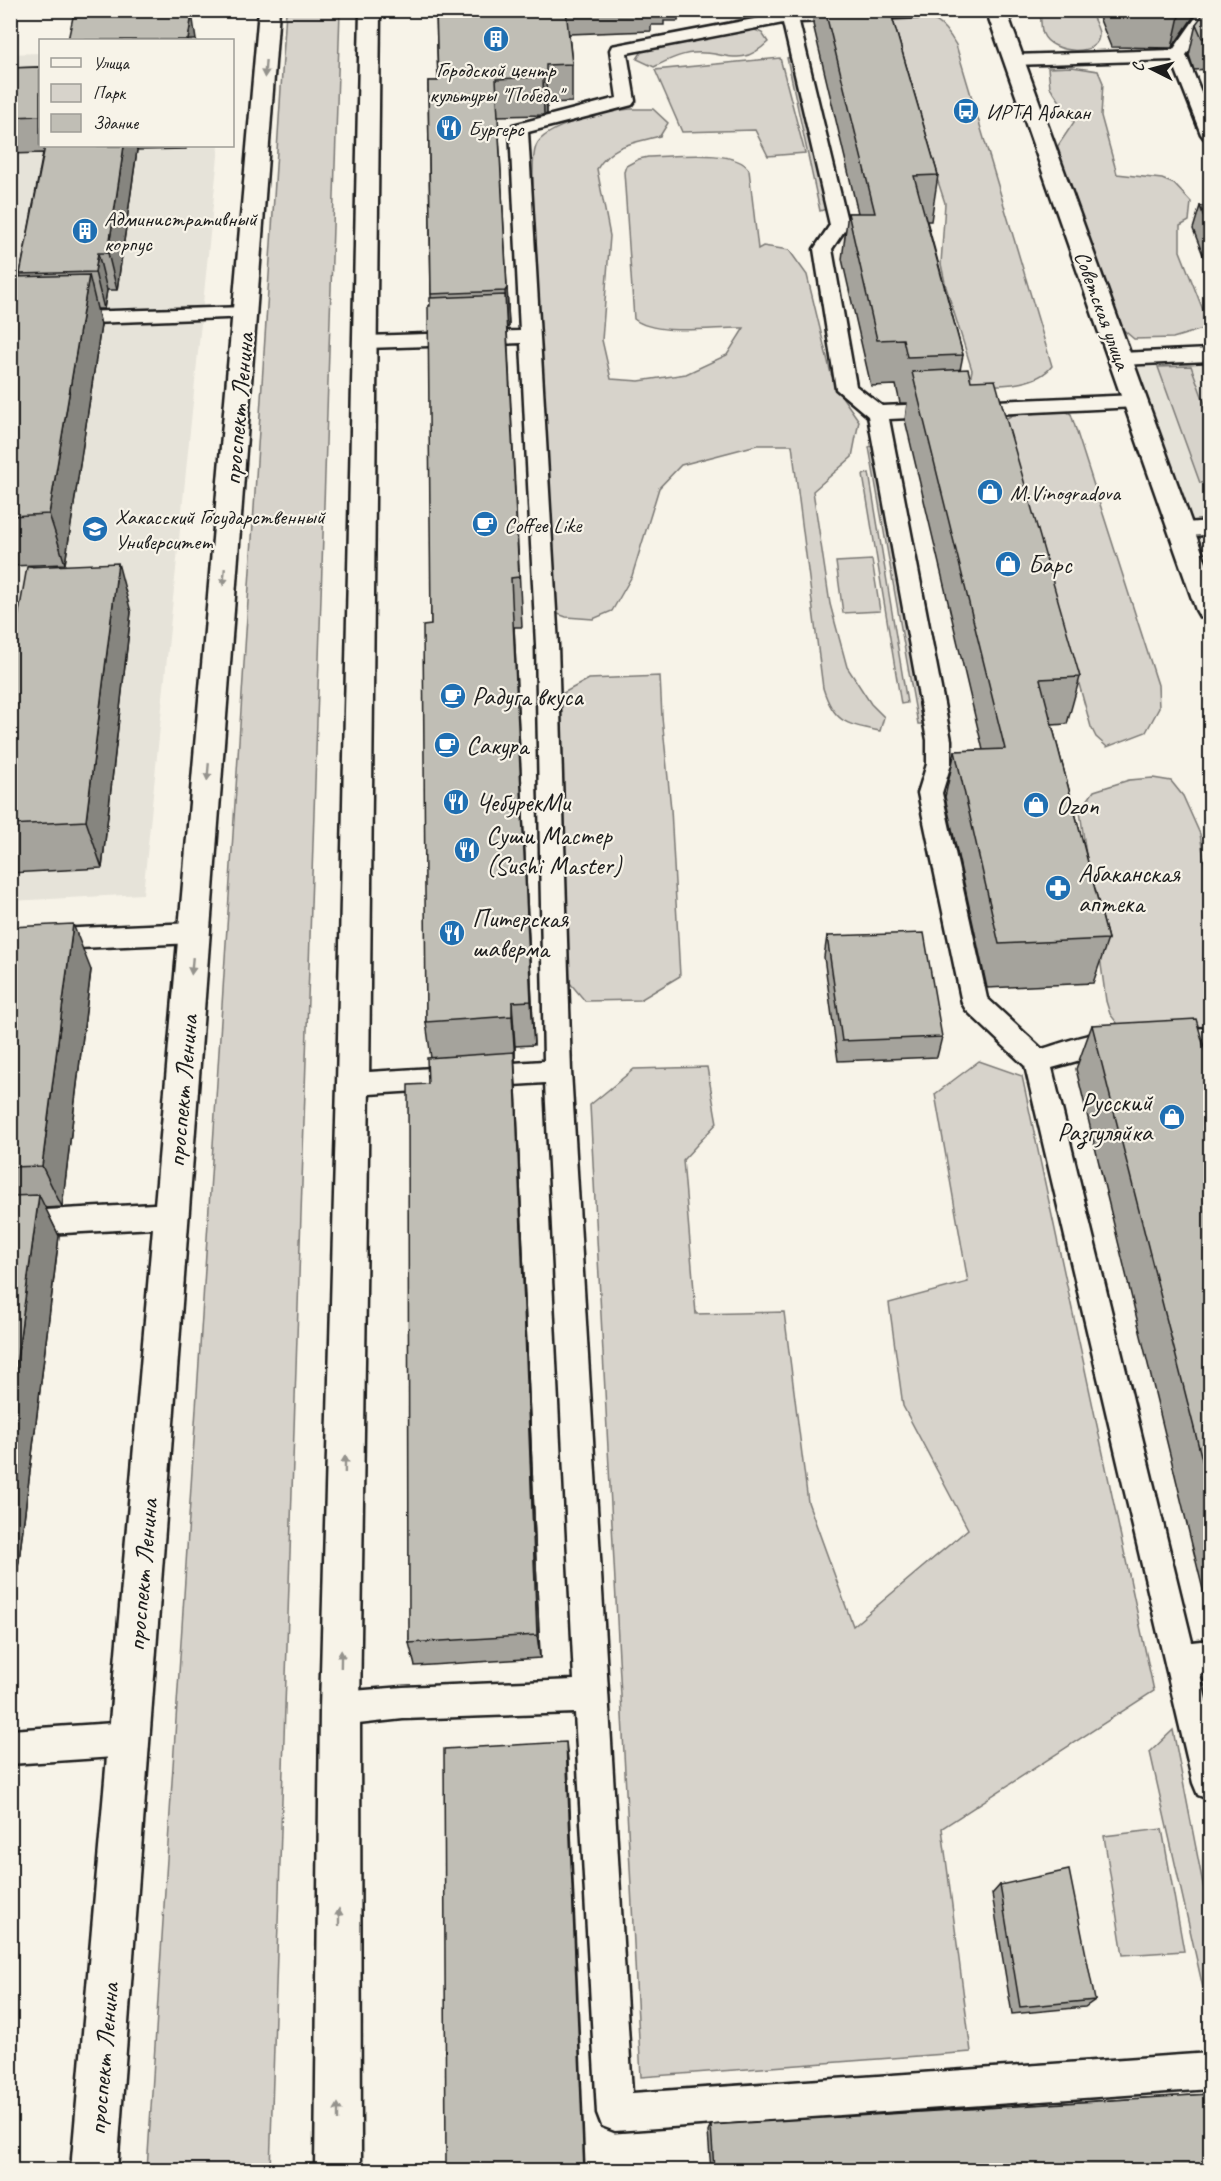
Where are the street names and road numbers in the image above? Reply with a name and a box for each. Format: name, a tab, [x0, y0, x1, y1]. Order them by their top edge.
street label: Советская улица	[1068, 247, 1137, 375]
street label: проспект Ленина	[215, 330, 262, 487]
street label: проспект Ленина	[159, 1012, 206, 1169]
street label: проспект Ленина	[119, 1496, 166, 1653]
street label: проспект Ленина	[80, 1980, 127, 2137]

